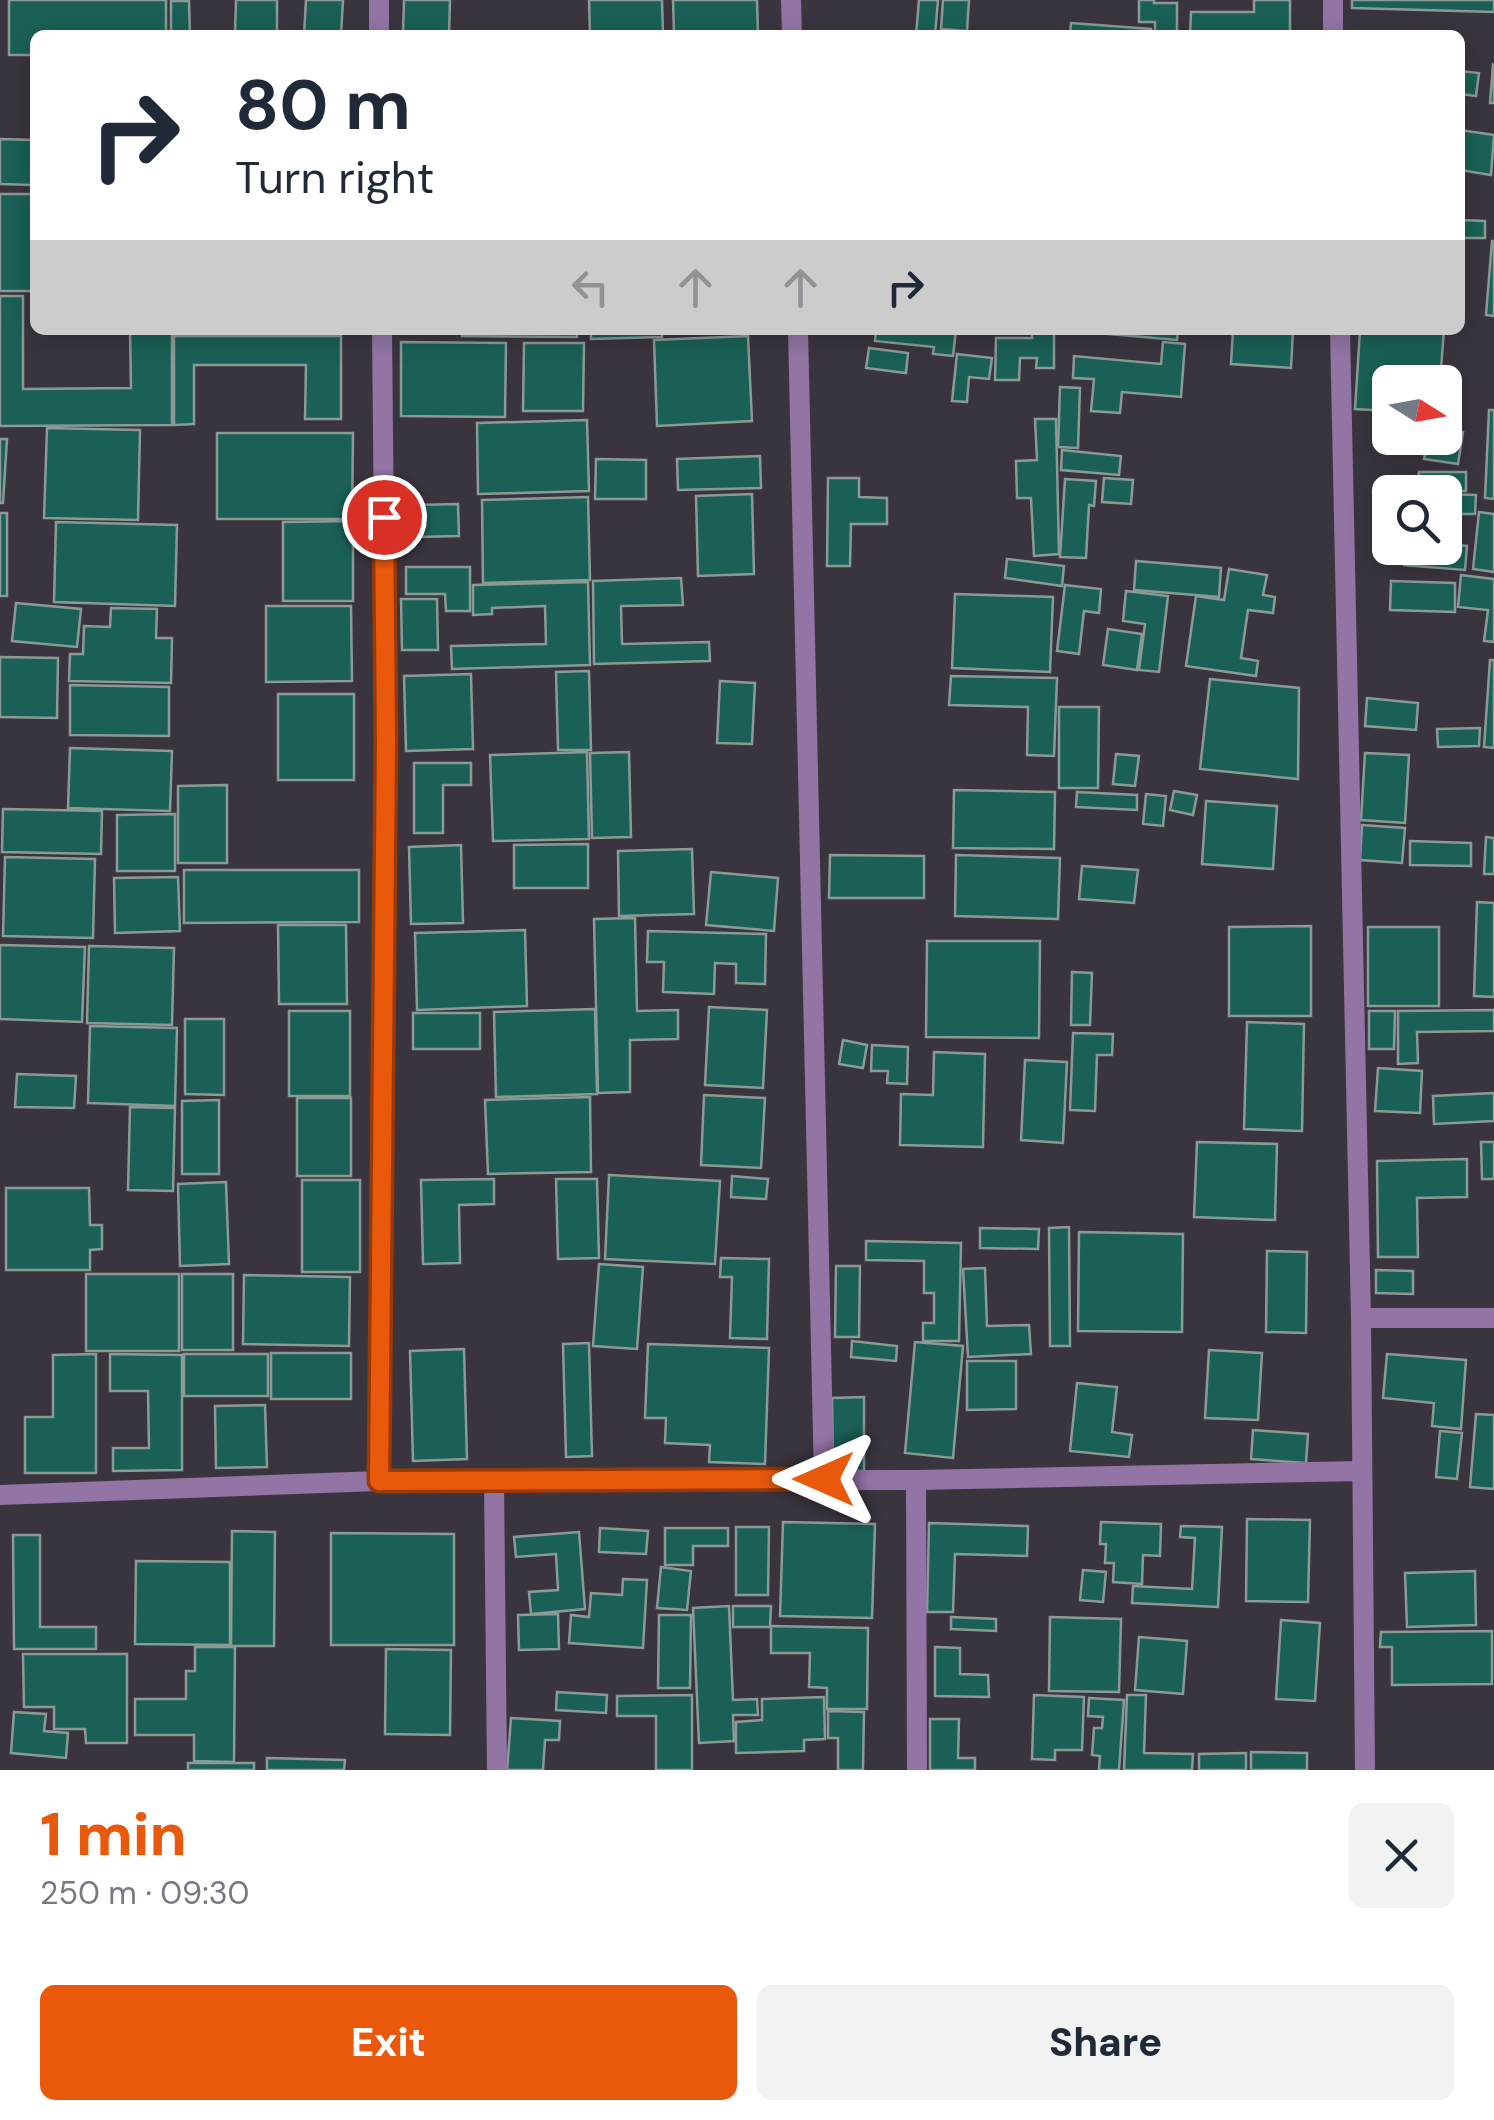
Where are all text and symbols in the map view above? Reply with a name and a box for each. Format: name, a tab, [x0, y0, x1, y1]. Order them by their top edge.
text: 80 m	[235, 60, 411, 151]
icon: right	[70, 70, 200, 200]
text: Turn right	[235, 148, 434, 207]
icon: left	[563, 260, 618, 315]
icon: ahead	[668, 260, 723, 315]
icon: ahead	[773, 260, 828, 315]
icon: right	[878, 260, 933, 315]
north arrow	[1372, 365, 1462, 455]
map controls	[1372, 365, 1462, 565]
pin	[342, 475, 427, 560]
button: search	[1372, 475, 1462, 565]
icon: arrive	[357, 490, 412, 545]
position arrow	[772, 1427, 876, 1531]
text: 1 min	[40, 1795, 187, 1874]
button: close	[1349, 1803, 1454, 1908]
text: 250 m · 09:30	[40, 1872, 249, 1914]
button: Exit	[40, 1985, 737, 2100]
button: Share	[757, 1985, 1454, 2100]

